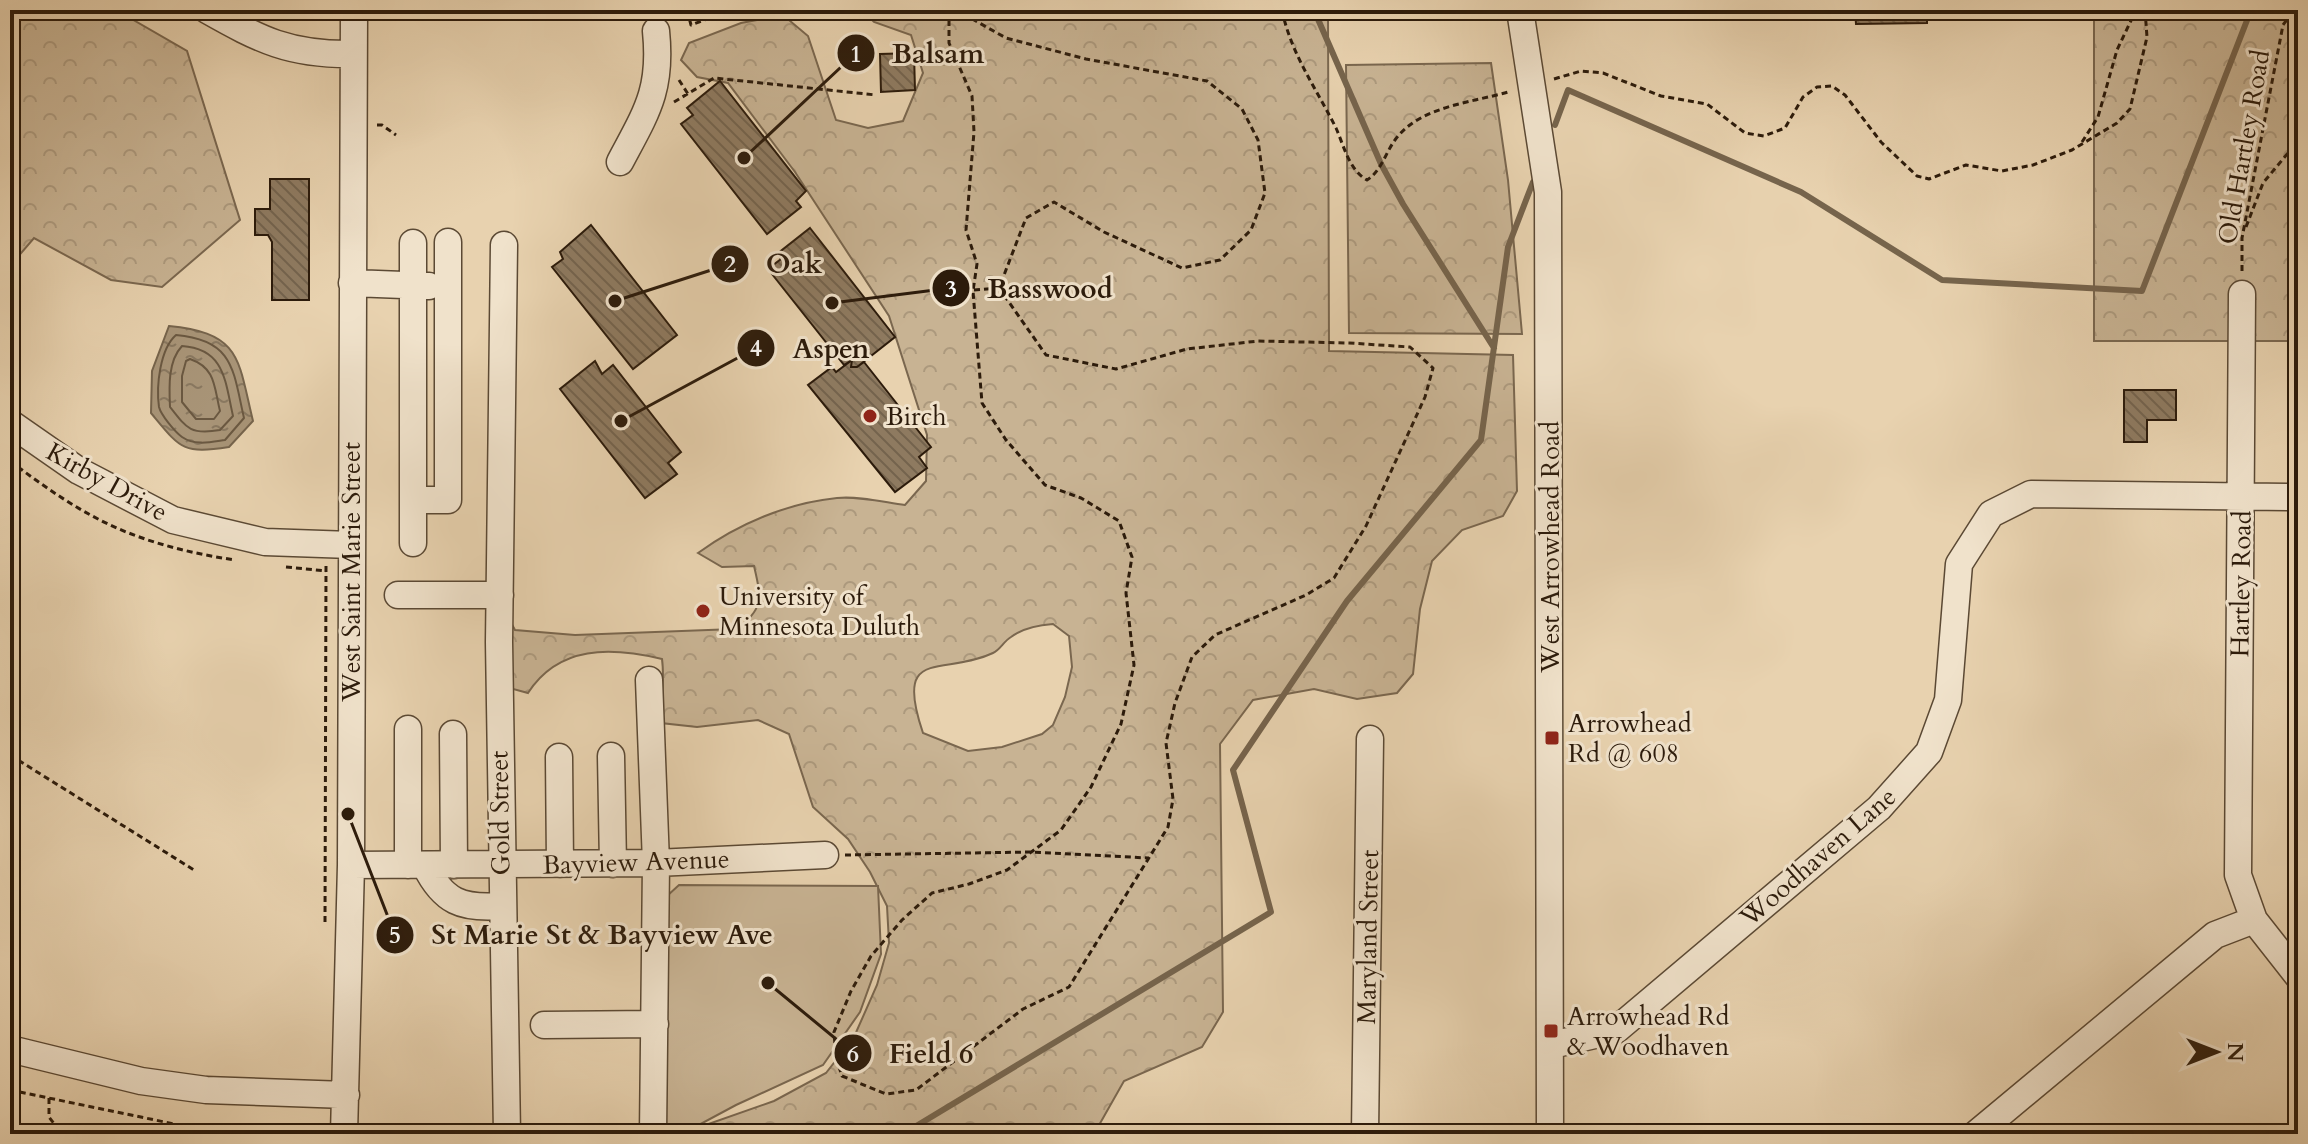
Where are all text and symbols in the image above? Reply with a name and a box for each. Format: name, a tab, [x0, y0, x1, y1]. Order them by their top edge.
callout: Balsam	[836, 27, 1000, 79]
text: Balsam	[892, 35, 984, 73]
text: 1	[850, 38, 862, 71]
street label: Old Hartley Road	[2210, 47, 2278, 247]
callout: Oak	[710, 238, 838, 290]
text: Oak	[766, 245, 823, 283]
text: 2	[724, 248, 736, 281]
callout: Basswood	[931, 262, 1128, 314]
text: Basswood	[987, 270, 1113, 308]
text: 3	[945, 273, 957, 306]
callout: Aspen	[736, 322, 885, 374]
text: Aspen	[793, 330, 869, 368]
text: 4	[750, 332, 762, 365]
place label: Birch	[886, 399, 947, 434]
marker: Birch	[861, 407, 879, 425]
street label: West Arrowhead Road	[1533, 421, 1568, 674]
street label: Kirby Drive	[40, 434, 174, 530]
street label: West Saint Marie Street	[334, 442, 369, 703]
street label: Hartley Road	[2222, 510, 2260, 658]
place label: University of Minnesota Duluth	[719, 579, 920, 644]
marker: University of Minnesota Duluth	[694, 602, 712, 620]
place label: Arrowhead Rd @ 608	[1568, 706, 1692, 771]
marker: Arrowhead Rd @ 608	[1543, 729, 1561, 747]
street label: Gold Street	[481, 750, 519, 876]
street label: Woodhaven Lane	[1732, 779, 1904, 935]
street label: Bayview Avenue	[542, 841, 730, 883]
street label: Maryland Street	[1349, 849, 1387, 1025]
callout: St Marie St & Bayview Ave	[375, 909, 789, 961]
text: St Marie St & Bayview Ave	[431, 916, 773, 954]
text: 5	[389, 919, 401, 952]
place label: Arrowhead Rd & Woodhaven	[1567, 999, 1730, 1064]
north arrow	[2176, 1012, 2256, 1092]
marker: Arrowhead Rd & Woodhaven	[1542, 1022, 1560, 1040]
callout: Field 6	[833, 1027, 990, 1079]
text: Field 6	[889, 1035, 973, 1073]
text: 6	[847, 1038, 859, 1071]
text: N	[2220, 1042, 2250, 1062]

